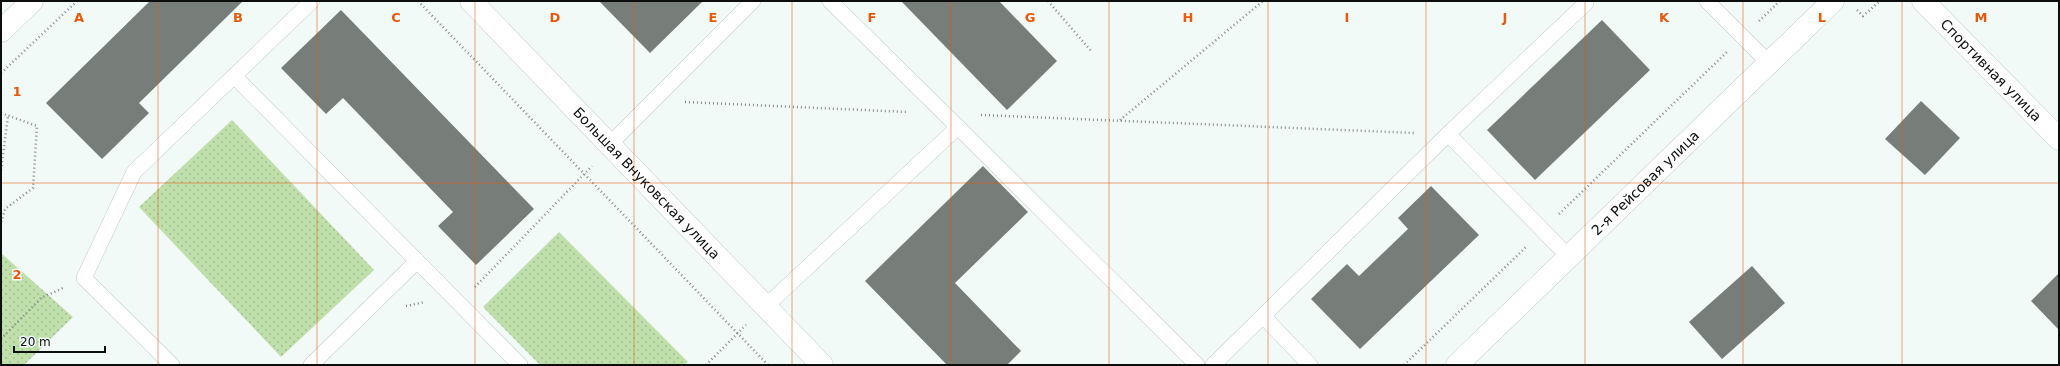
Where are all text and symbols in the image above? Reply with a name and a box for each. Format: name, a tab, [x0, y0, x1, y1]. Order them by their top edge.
text: A	[74, 10, 84, 25]
text: B	[233, 10, 243, 25]
text: C	[391, 10, 401, 25]
text: D	[550, 10, 561, 25]
text: E	[709, 10, 717, 25]
text: F	[868, 10, 876, 25]
text: G	[1025, 10, 1035, 25]
text: H	[1183, 10, 1193, 25]
text: I	[1345, 10, 1349, 25]
text: J	[1502, 10, 1507, 25]
text: K	[1659, 10, 1670, 25]
text: L	[1818, 10, 1826, 25]
text: M	[1975, 10, 1987, 25]
street label: Спортивная улица	[1937, 16, 2045, 125]
text: 1	[12, 84, 22, 99]
street label: Большая Внуковская улица	[570, 104, 723, 262]
street label: 2-я Рейсовая улица	[1588, 127, 1702, 238]
text: 2	[12, 267, 22, 282]
scale bar	[14, 328, 105, 354]
text: 20 m	[20, 335, 51, 349]

